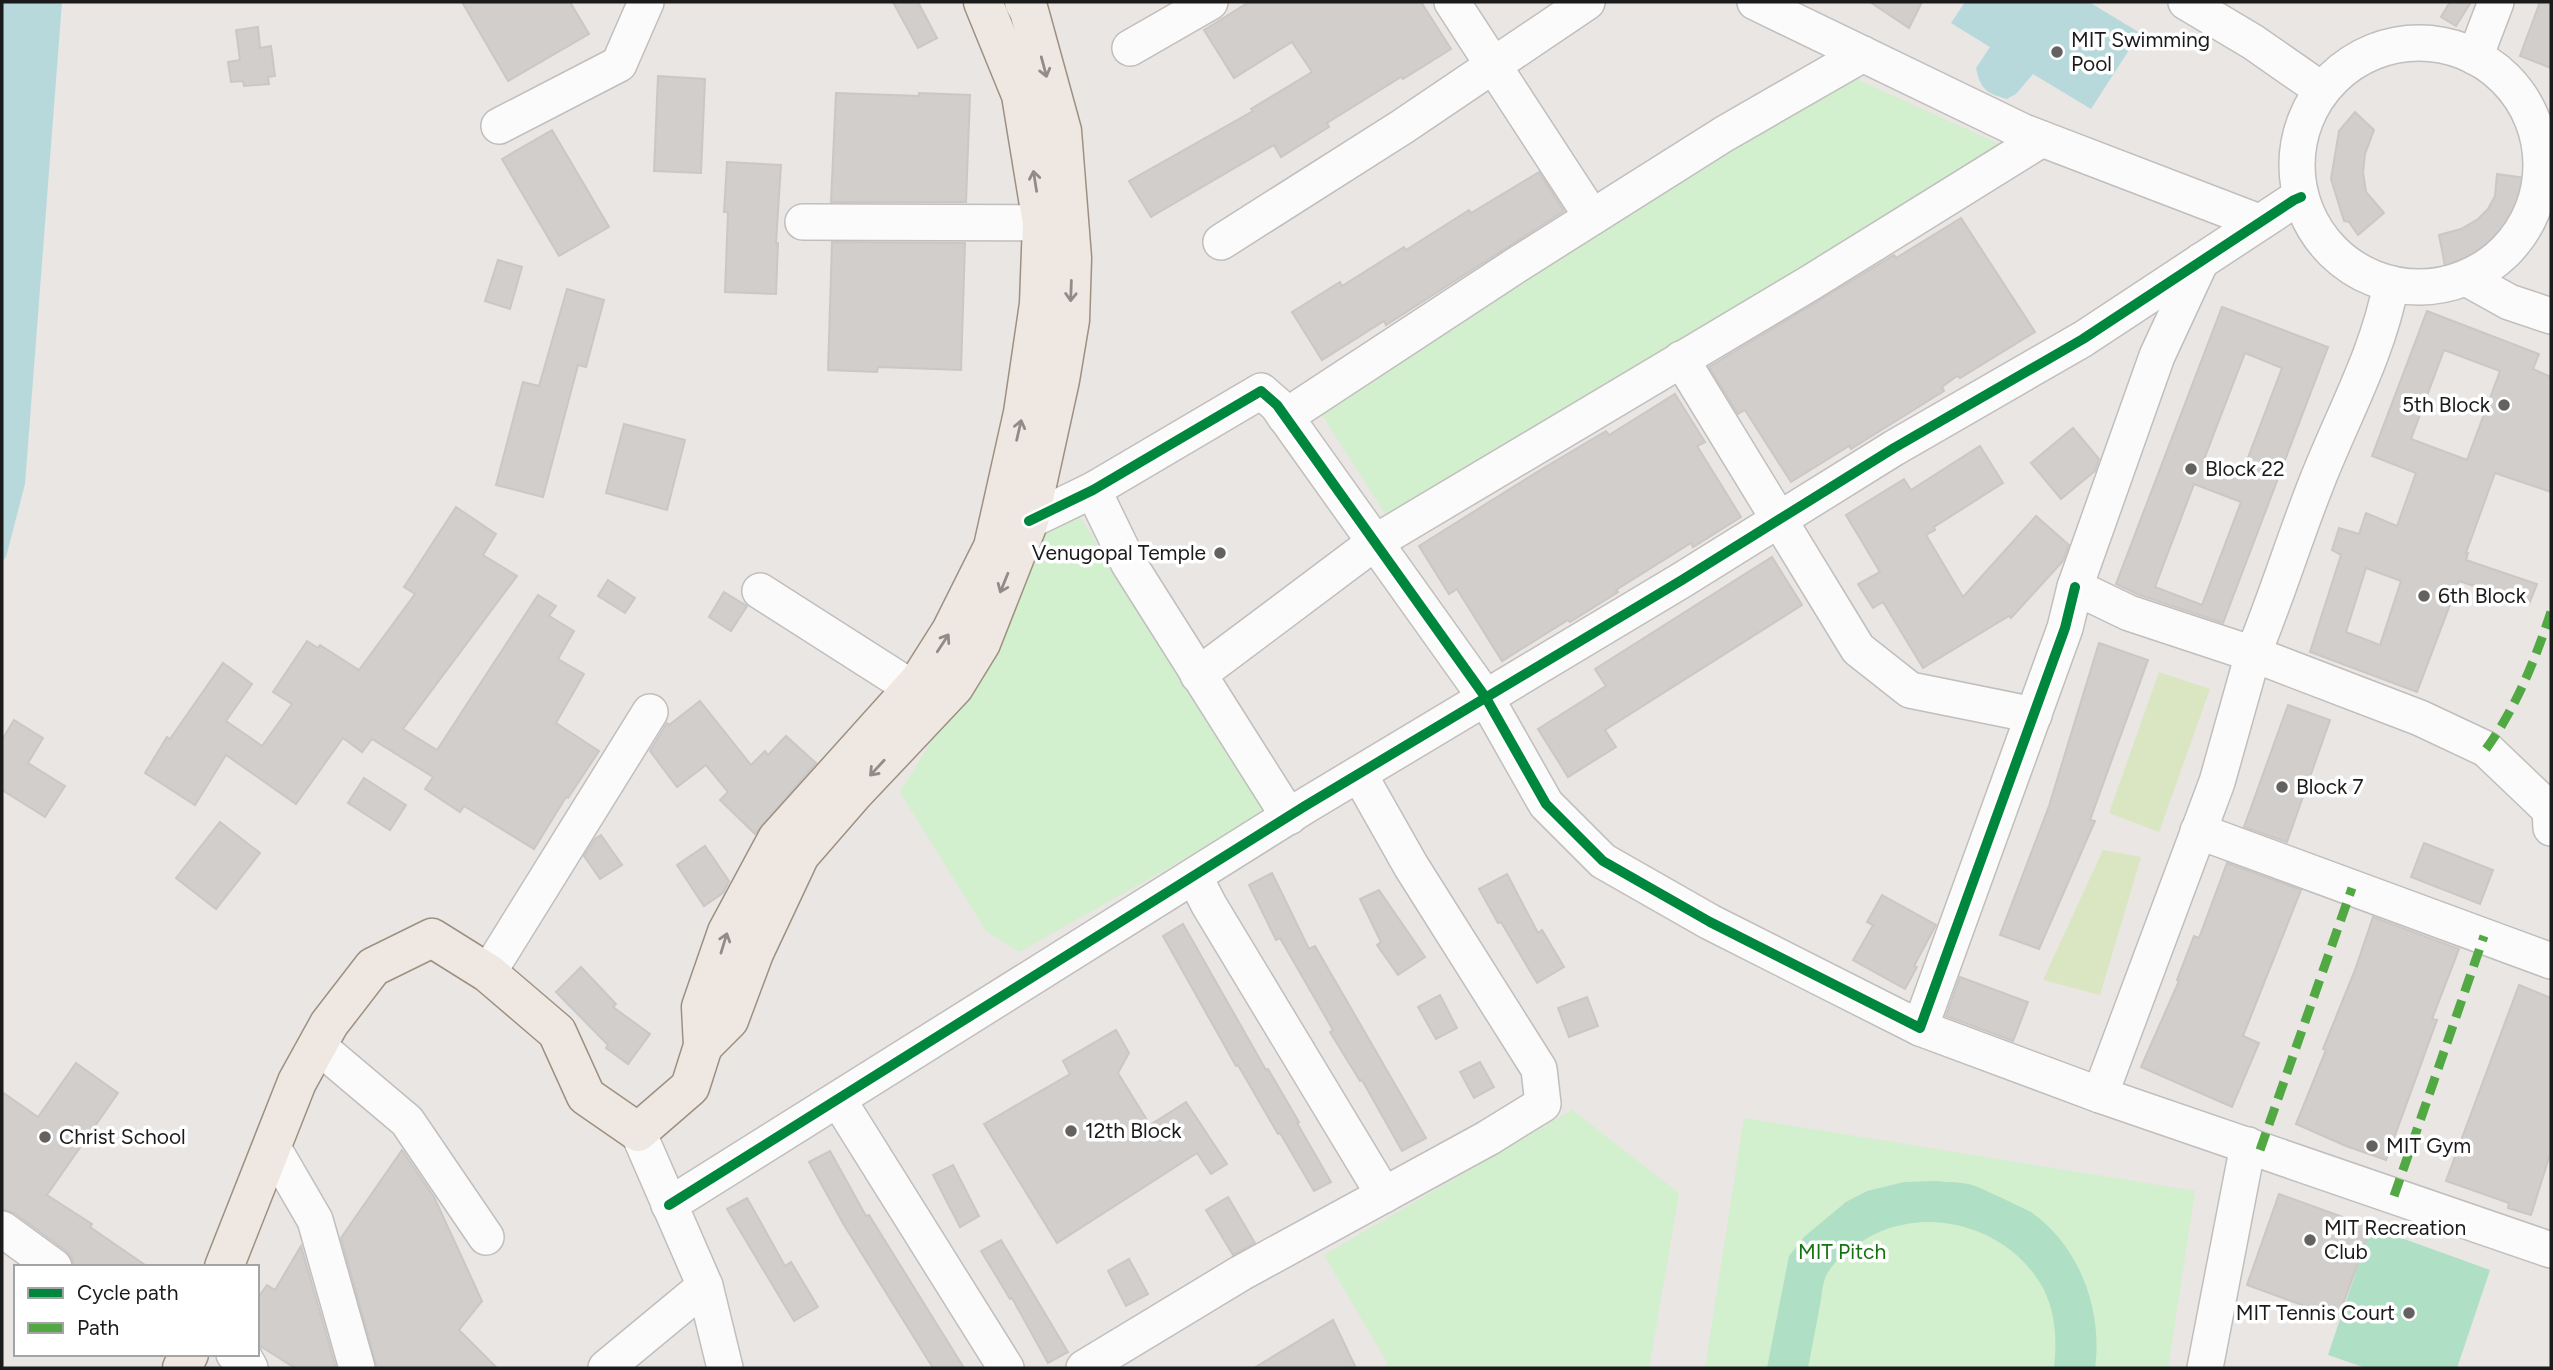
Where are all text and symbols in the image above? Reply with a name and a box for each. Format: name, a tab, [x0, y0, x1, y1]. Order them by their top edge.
place label: MIT Swimming Pool	[2071, 27, 2210, 76]
marker: MIT Swimming Pool	[2049, 44, 2065, 60]
one-way arrow	[1039, 55, 1052, 77]
one-way arrow	[1028, 170, 1041, 193]
one-way arrow	[1065, 280, 1078, 303]
place label: 5th Block	[2402, 392, 2491, 417]
marker: 5th Block	[2496, 397, 2512, 413]
one-way arrow	[1013, 419, 1026, 442]
place label: Block 22	[2205, 456, 2285, 481]
marker: Block 22	[2183, 461, 2199, 477]
place label: Venugopal Temple	[1032, 540, 1206, 565]
marker: Venugopal Temple	[1212, 545, 1228, 561]
one-way arrow	[997, 572, 1010, 594]
place label: 6th Block	[2438, 583, 2527, 608]
marker: 6th Block	[2416, 588, 2432, 604]
one-way arrow	[936, 634, 951, 653]
one-way arrow	[869, 760, 886, 777]
place label: Block 7	[2296, 774, 2364, 799]
marker: Block 7	[2274, 779, 2290, 795]
one-way arrow	[718, 932, 731, 954]
place label: 12th Block	[1085, 1118, 1182, 1143]
marker: 12th Block	[1063, 1123, 1079, 1139]
place label: Christ School	[59, 1124, 186, 1149]
marker: Christ School	[37, 1129, 53, 1145]
place label: MIT Gym	[2386, 1133, 2471, 1158]
marker: MIT Gym	[2364, 1138, 2380, 1154]
place label: MIT Recreation Club	[2324, 1215, 2466, 1264]
marker: MIT Recreation Club	[2302, 1232, 2318, 1248]
park label: MIT Pitch	[1798, 1239, 1886, 1264]
legend	[14, 1265, 259, 1356]
text: Cycle path	[77, 1280, 178, 1305]
place label: MIT Tennis Court	[2236, 1300, 2395, 1325]
marker: MIT Tennis Court	[2401, 1305, 2417, 1321]
text: Path	[77, 1315, 119, 1340]

